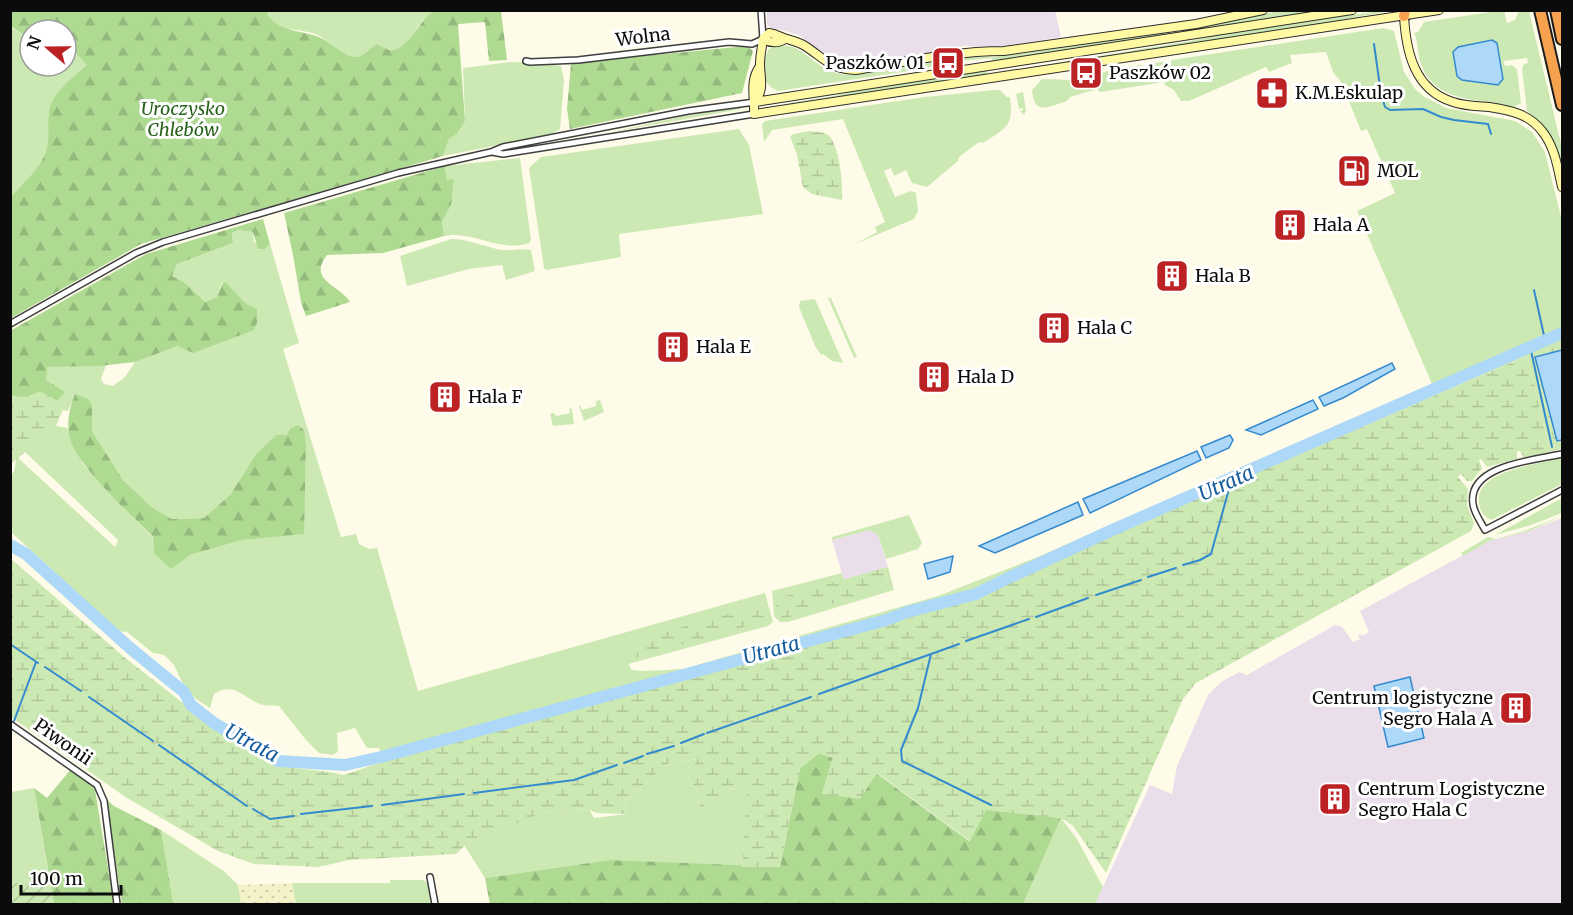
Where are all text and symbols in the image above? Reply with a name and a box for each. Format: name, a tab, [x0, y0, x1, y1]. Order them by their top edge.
north arrow	[18, 18, 78, 78]
street label: Wolna	[613, 22, 672, 51]
text: N	[22, 33, 46, 52]
bus stop icon: Paszków 01	[930, 45, 966, 81]
place label: Paszków 01	[826, 51, 925, 74]
bus stop icon: Paszków 02	[1068, 55, 1104, 91]
place label: Paszków 02	[1109, 61, 1211, 84]
pharmacy icon: K.M.Eskulap	[1254, 75, 1290, 111]
place label: K.M.Eskulap	[1295, 81, 1403, 104]
park label: Uroczysko Chlebów	[141, 97, 225, 141]
fuel station icon: MOL	[1336, 153, 1372, 189]
place label: MOL	[1377, 159, 1418, 182]
building icon: Hala A	[1272, 207, 1308, 243]
place label: Hala A	[1313, 213, 1370, 236]
building icon: Hala B	[1154, 258, 1190, 294]
place label: Hala B	[1195, 264, 1251, 287]
building icon: Hala C	[1036, 310, 1072, 346]
place label: Hala C	[1077, 316, 1133, 339]
building icon: Hala E	[655, 329, 691, 365]
place label: Hala E	[696, 335, 752, 358]
building icon: Hala D	[916, 359, 952, 395]
place label: Hala D	[957, 365, 1014, 388]
building icon: Hala F	[427, 379, 463, 415]
place label: Hala F	[468, 385, 523, 408]
water label: Utrata	[1194, 459, 1257, 506]
water label: Utrata	[740, 630, 802, 669]
place label: Centrum logistyczne Segro Hala A	[1312, 686, 1493, 730]
building icon: Centrum logistyczne Segro Hala A	[1498, 690, 1534, 726]
street label: Piwonii	[30, 713, 97, 770]
water label: Utrata	[221, 718, 284, 767]
place label: Centrum Logistyczne Segro Hala C	[1358, 777, 1545, 821]
building icon: Centrum Logistyczne Segro Hala C	[1317, 781, 1353, 817]
scale bar	[21, 858, 122, 896]
text: 100 m	[30, 867, 83, 890]

